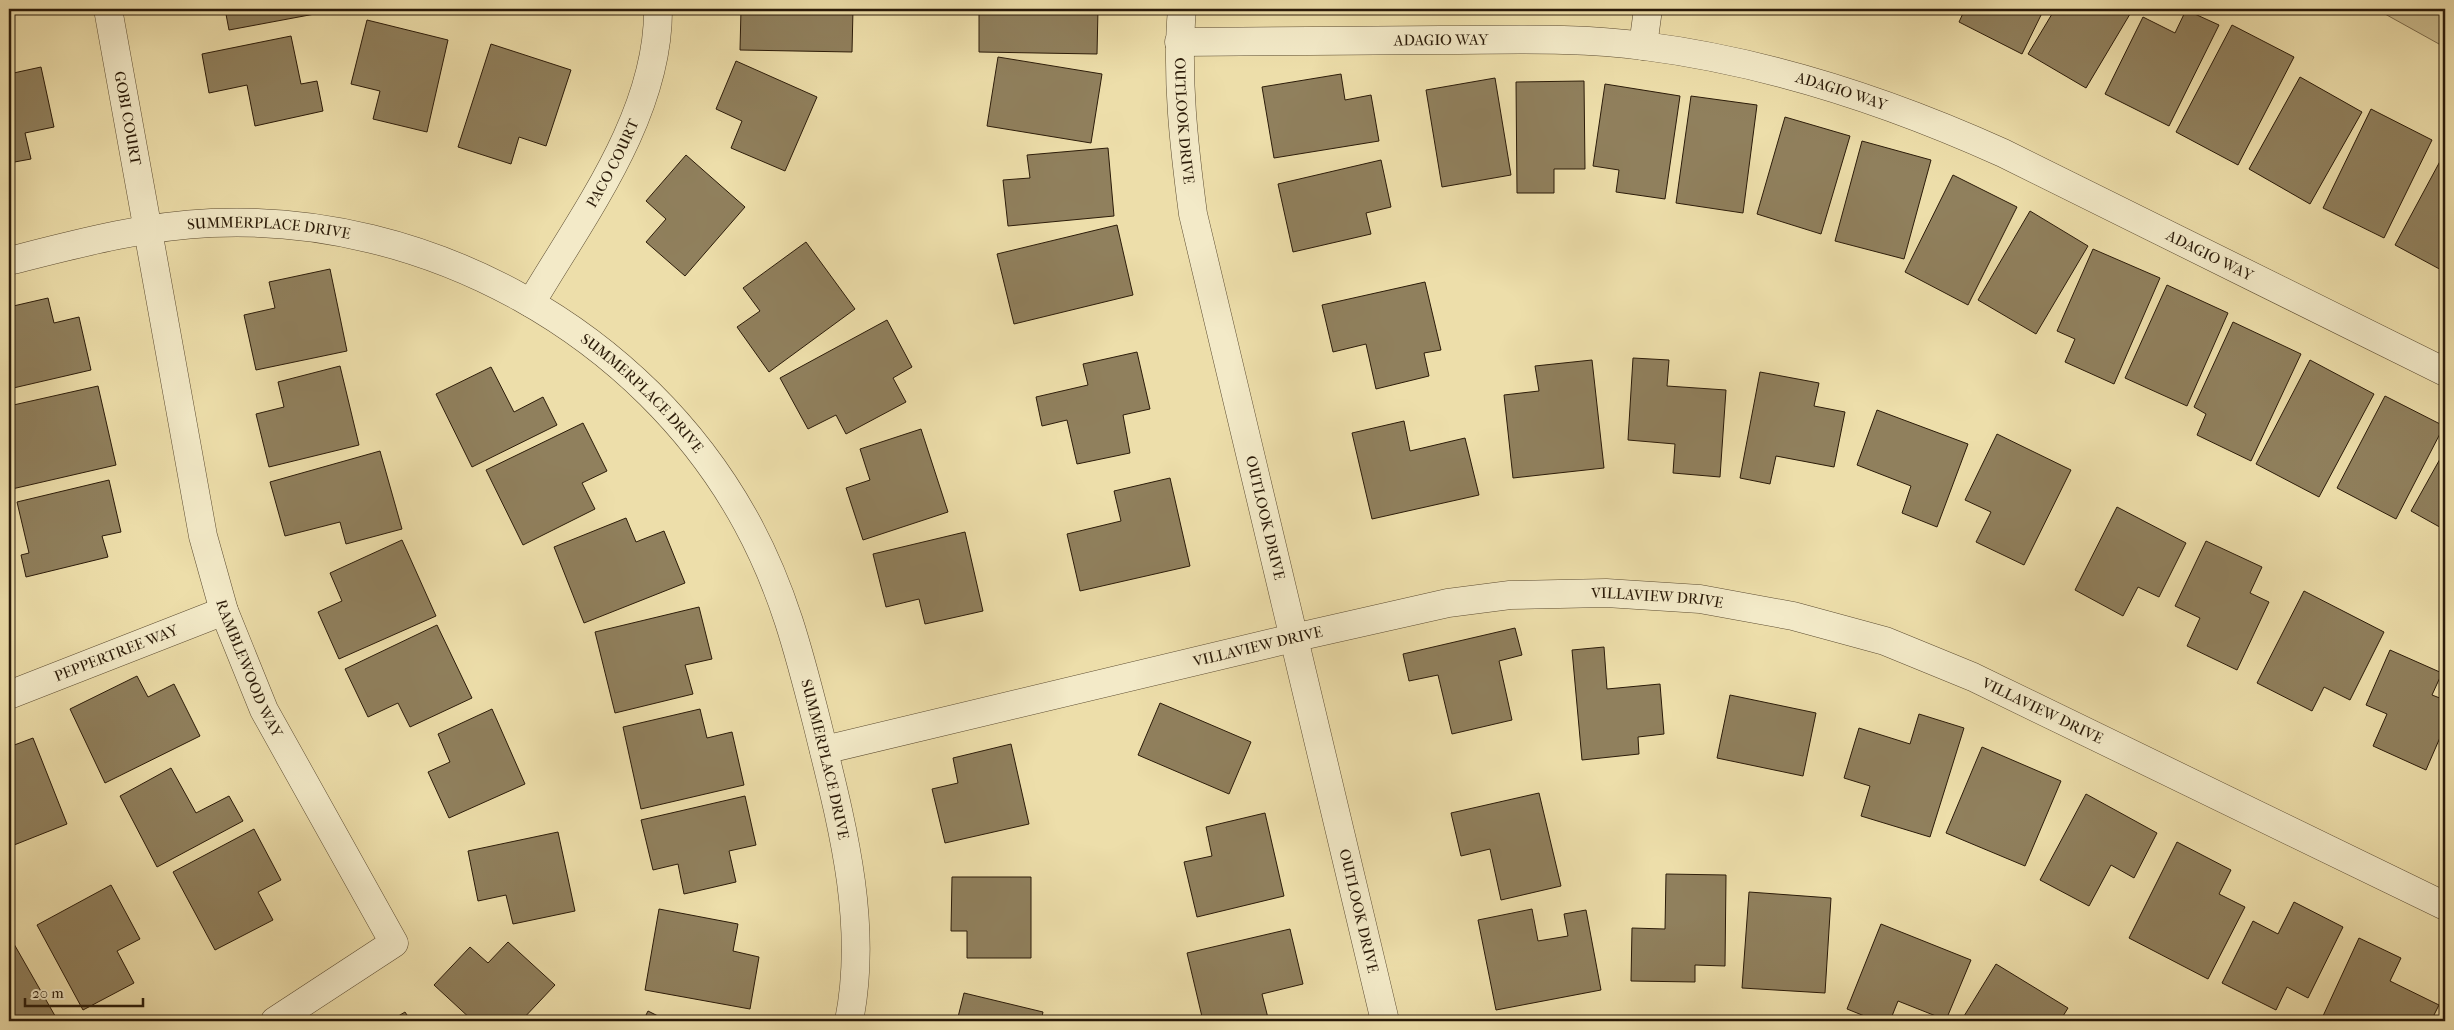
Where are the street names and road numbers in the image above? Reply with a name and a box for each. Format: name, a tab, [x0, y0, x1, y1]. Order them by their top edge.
street label: ADAGIO WAY	[1393, 31, 1489, 49]
street label: OUTLOOK DRIVE	[1171, 57, 1198, 185]
street label: ADAGIO WAY	[1793, 68, 1890, 114]
street label: GOBI COURT	[110, 70, 145, 167]
street label: PACO COURT	[582, 115, 643, 211]
street label: SUMMERPLACE DRIVE	[186, 213, 352, 243]
street label: ADAGIO WAY	[2162, 226, 2257, 285]
street label: SUMMERPLACE DRIVE	[577, 330, 707, 456]
street label: OUTLOOK DRIVE	[1242, 454, 1289, 582]
street label: VILLAVIEW DRIVE	[1590, 584, 1725, 612]
street label: RAMBLEWOOD WAY	[212, 598, 287, 741]
street label: PEPPERTREE WAY	[52, 621, 181, 685]
street label: VILLAVIEW DRIVE	[1190, 623, 1324, 671]
street label: VILLAVIEW DRIVE	[1978, 673, 2106, 748]
street label: SUMMERPLACE DRIVE	[797, 677, 853, 841]
street label: OUTLOOK DRIVE	[1335, 847, 1382, 975]

